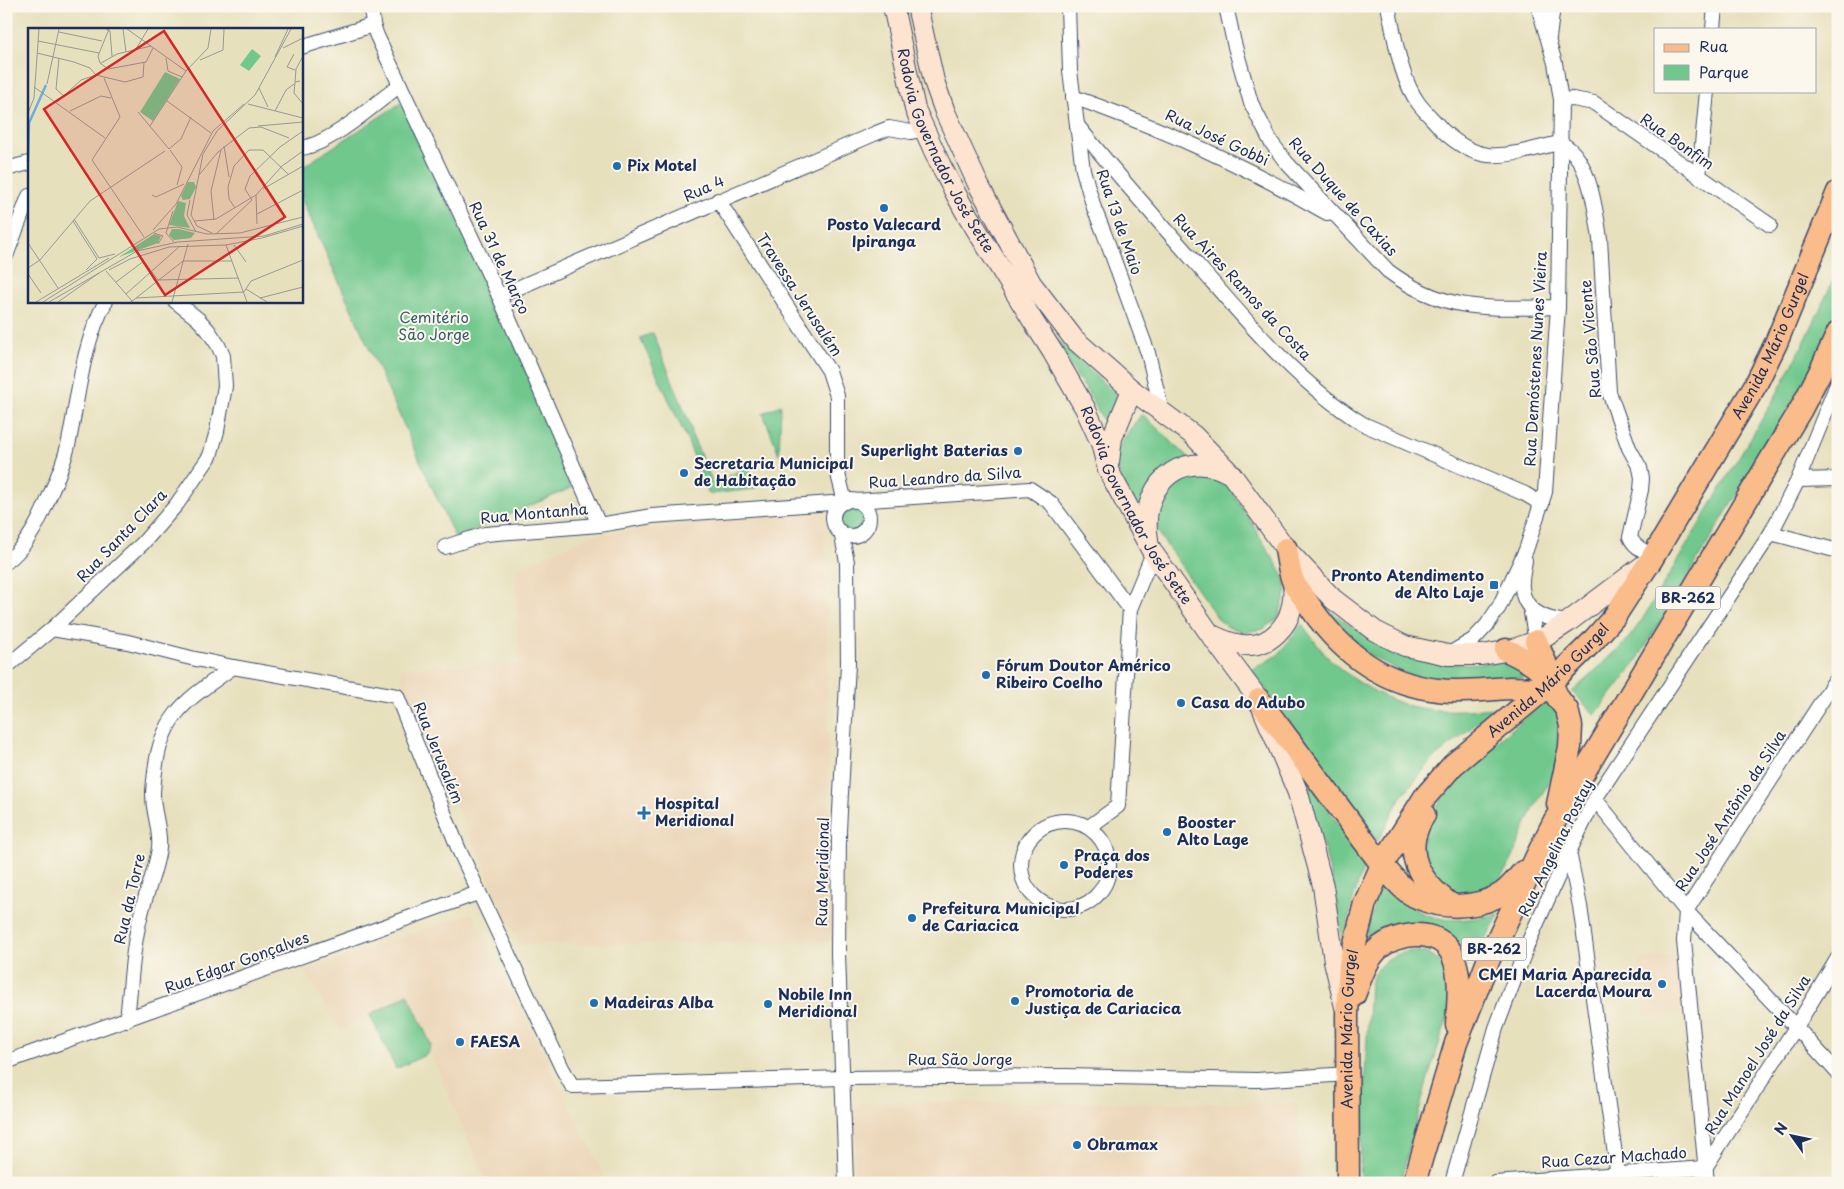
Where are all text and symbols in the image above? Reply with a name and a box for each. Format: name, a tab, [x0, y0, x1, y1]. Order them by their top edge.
inset map	[28, 28, 302, 302]
legend	[1654, 28, 1816, 92]
text: Rua	[1699, 34, 1728, 57]
street label: Rodovia Governador José Sette	[892, 46, 1001, 257]
text: Parque	[1699, 60, 1749, 83]
street label: Rua José Gobbi	[1162, 103, 1273, 171]
street label: Rua Bonfim	[1636, 107, 1720, 175]
street label: Rua Duque de Caxias	[1284, 131, 1404, 261]
place label: Pix Motel	[627, 153, 696, 176]
marker: Pix Motel	[611, 160, 623, 172]
street label: Rua 13 de Maio	[1092, 166, 1149, 277]
street label: Rua 4	[679, 168, 728, 207]
street label: Rua 31 de Março	[464, 197, 537, 318]
marker: Posto Valecard Ipiranga	[878, 202, 890, 214]
street label: Rua Aires Ramos da Costa	[1169, 207, 1318, 365]
place label: Posto Valecard Ipiranga	[827, 212, 941, 252]
street label: Travessa Jerusalém	[752, 228, 849, 361]
street label: Rua Demóstenes Nunes Vieira	[1517, 250, 1552, 467]
street label: Avenida Mário Gurgel	[1725, 269, 1814, 423]
street label: Rua São Vicente	[1573, 279, 1606, 399]
park label: Cemitério São Jorge	[398, 305, 470, 345]
street label: Rodovia Governador José Sette	[1075, 402, 1199, 609]
place label: Superlight Baterias	[861, 438, 1008, 461]
marker: Superlight Baterias	[1012, 445, 1024, 457]
place label: Secretaria Municipal de Habitação	[694, 451, 854, 491]
street label: Rua Leandro da Silva	[868, 460, 1023, 493]
marker: Secretaria Municipal de Habitação	[678, 467, 690, 479]
street label: Rua Santa Clara	[70, 483, 172, 587]
street label: Rua Montanha	[479, 496, 589, 529]
place label: Pronto Atendimento de Alto Laje	[1331, 563, 1484, 603]
marker: Pronto Atendimento de Alto Laje	[1488, 579, 1500, 591]
road number: BR-262	[1656, 586, 1720, 610]
street label: Avenida Mário Gurgel	[1481, 617, 1614, 742]
place label: Fórum Doutor Américo Ribeiro Coelho	[996, 653, 1171, 693]
marker: Fórum Doutor Américo Ribeiro Coelho	[980, 669, 992, 681]
place label: Casa do Adubo	[1191, 690, 1305, 713]
marker: Casa do Adubo	[1175, 697, 1187, 709]
street label: Rua Jerusalém	[408, 698, 470, 807]
street label: Rua José Antônio da Silva	[1669, 724, 1791, 896]
street label: Rua Angelina Postay	[1511, 775, 1598, 920]
place label: Hospital Meridional	[655, 791, 734, 831]
marker: Hospital Meridional	[637, 806, 651, 820]
place label: Booster Alto Lage	[1177, 810, 1249, 850]
street label: Rua Meridional	[809, 817, 834, 927]
marker: Booster Alto Lage	[1161, 826, 1173, 838]
place label: Praça dos Poderes	[1074, 843, 1150, 883]
street label: Rua da Torre	[107, 851, 150, 946]
marker: Praça dos Poderes	[1058, 859, 1070, 871]
place label: Prefeitura Municipal de Cariacica	[922, 896, 1080, 936]
marker: Prefeitura Municipal de Cariacica	[906, 912, 918, 924]
street label: Rua Edgar Gonçalves	[161, 925, 312, 998]
road number: BR-262	[1462, 938, 1526, 961]
street label: Avenida Mário Gurgel	[1334, 947, 1363, 1109]
place label: CMEI Maria Aparecida Lacerda Moura	[1478, 962, 1653, 1002]
street label: Rua Manoel José da Silva	[1698, 969, 1816, 1139]
marker: CMEI Maria Aparecida Lacerda Moura	[1656, 978, 1668, 990]
place label: Promotoria de Justiça de Cariacica	[1025, 979, 1182, 1019]
place label: Nobile Inn Meridional	[778, 982, 857, 1022]
place label: Madeiras Alba	[604, 990, 714, 1013]
marker: Promotoria de Justiça de Cariacica	[1009, 995, 1021, 1007]
marker: Madeiras Alba	[588, 997, 600, 1009]
marker: Nobile Inn Meridional	[762, 998, 774, 1010]
place label: FAESA	[470, 1029, 520, 1052]
marker: FAESA	[454, 1036, 466, 1048]
street label: Rua São Jorge	[908, 1047, 1012, 1070]
north arrow	[1766, 1112, 1816, 1162]
text: N	[1769, 1118, 1793, 1139]
place label: Obramax	[1087, 1132, 1159, 1155]
marker: Obramax	[1071, 1139, 1083, 1151]
street label: Rua Cezar Machado	[1540, 1140, 1687, 1173]

